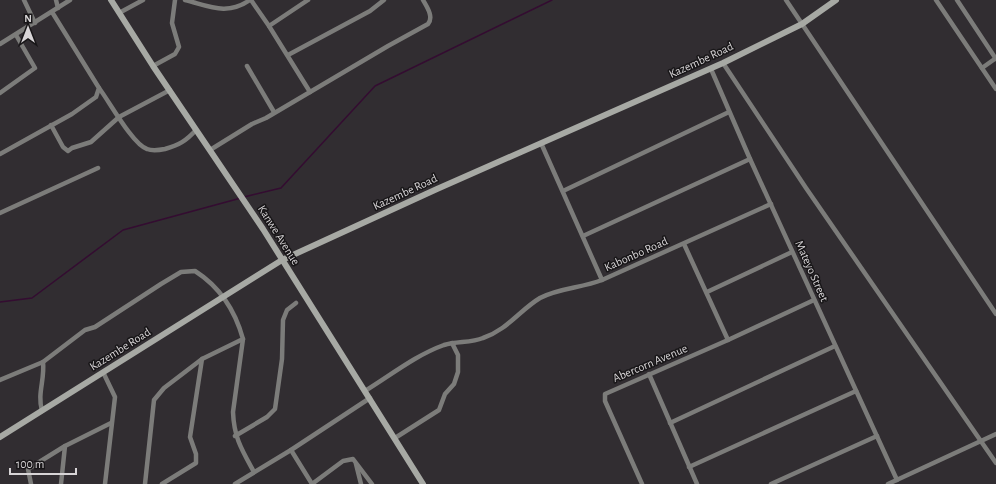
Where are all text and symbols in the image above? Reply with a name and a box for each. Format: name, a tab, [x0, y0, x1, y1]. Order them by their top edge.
north arrow	[8, 8, 48, 48]
text: N	[24, 13, 32, 24]
street label: Kazembe Road	[667, 40, 735, 80]
street label: Kazembe Road	[371, 172, 439, 212]
street label: Kanwe Avenue	[256, 203, 302, 267]
street label: Kabonbo Road	[602, 235, 670, 273]
street label: Mateyo Street	[792, 239, 831, 304]
street label: Kazembe Road	[87, 326, 153, 372]
street label: Abercorn Avenue	[611, 342, 689, 384]
scale bar	[10, 450, 76, 476]
text: 100 m	[16, 458, 44, 470]

